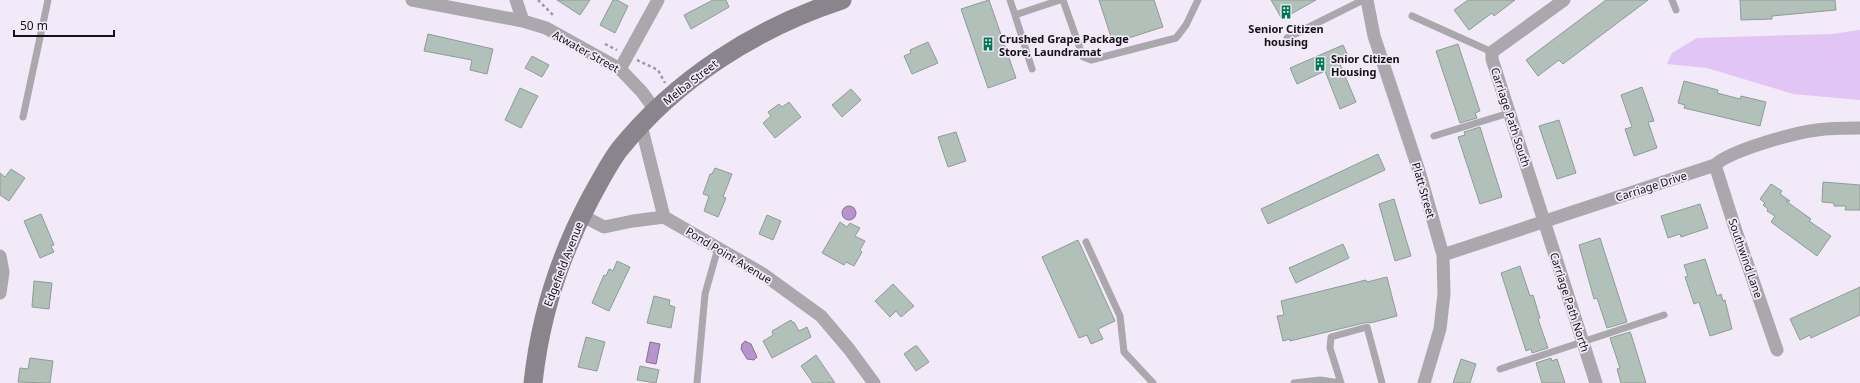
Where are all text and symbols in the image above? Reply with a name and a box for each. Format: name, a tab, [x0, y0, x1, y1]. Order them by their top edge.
building icon: Senior Citizen housing	[1278, 4, 1294, 20]
scale bar	[14, 12, 114, 38]
text: 50 m	[20, 17, 48, 34]
place label: Senior Citizen housing	[1248, 21, 1324, 49]
street label: Atwater Street	[550, 26, 622, 76]
place label: Crushed Grape Package Store, Laundramat	[999, 31, 1129, 59]
building icon: Crushed Grape Package Store, Laundramat	[980, 36, 996, 52]
place label: Snior Citizen Housing	[1331, 51, 1400, 79]
street label: Melba Street	[660, 56, 720, 108]
building icon: Snior Citizen Housing	[1312, 56, 1328, 72]
street label: Carriage Path South	[1488, 65, 1534, 169]
street label: Platt Street	[1409, 160, 1439, 220]
street label: Carriage Drive	[1613, 167, 1689, 205]
street label: Southwind Lane	[1725, 216, 1767, 300]
street label: Edgefield Avenue	[540, 219, 586, 309]
street label: Pond Point Avenue	[683, 223, 775, 287]
street label: Carriage Path North	[1547, 250, 1593, 354]

